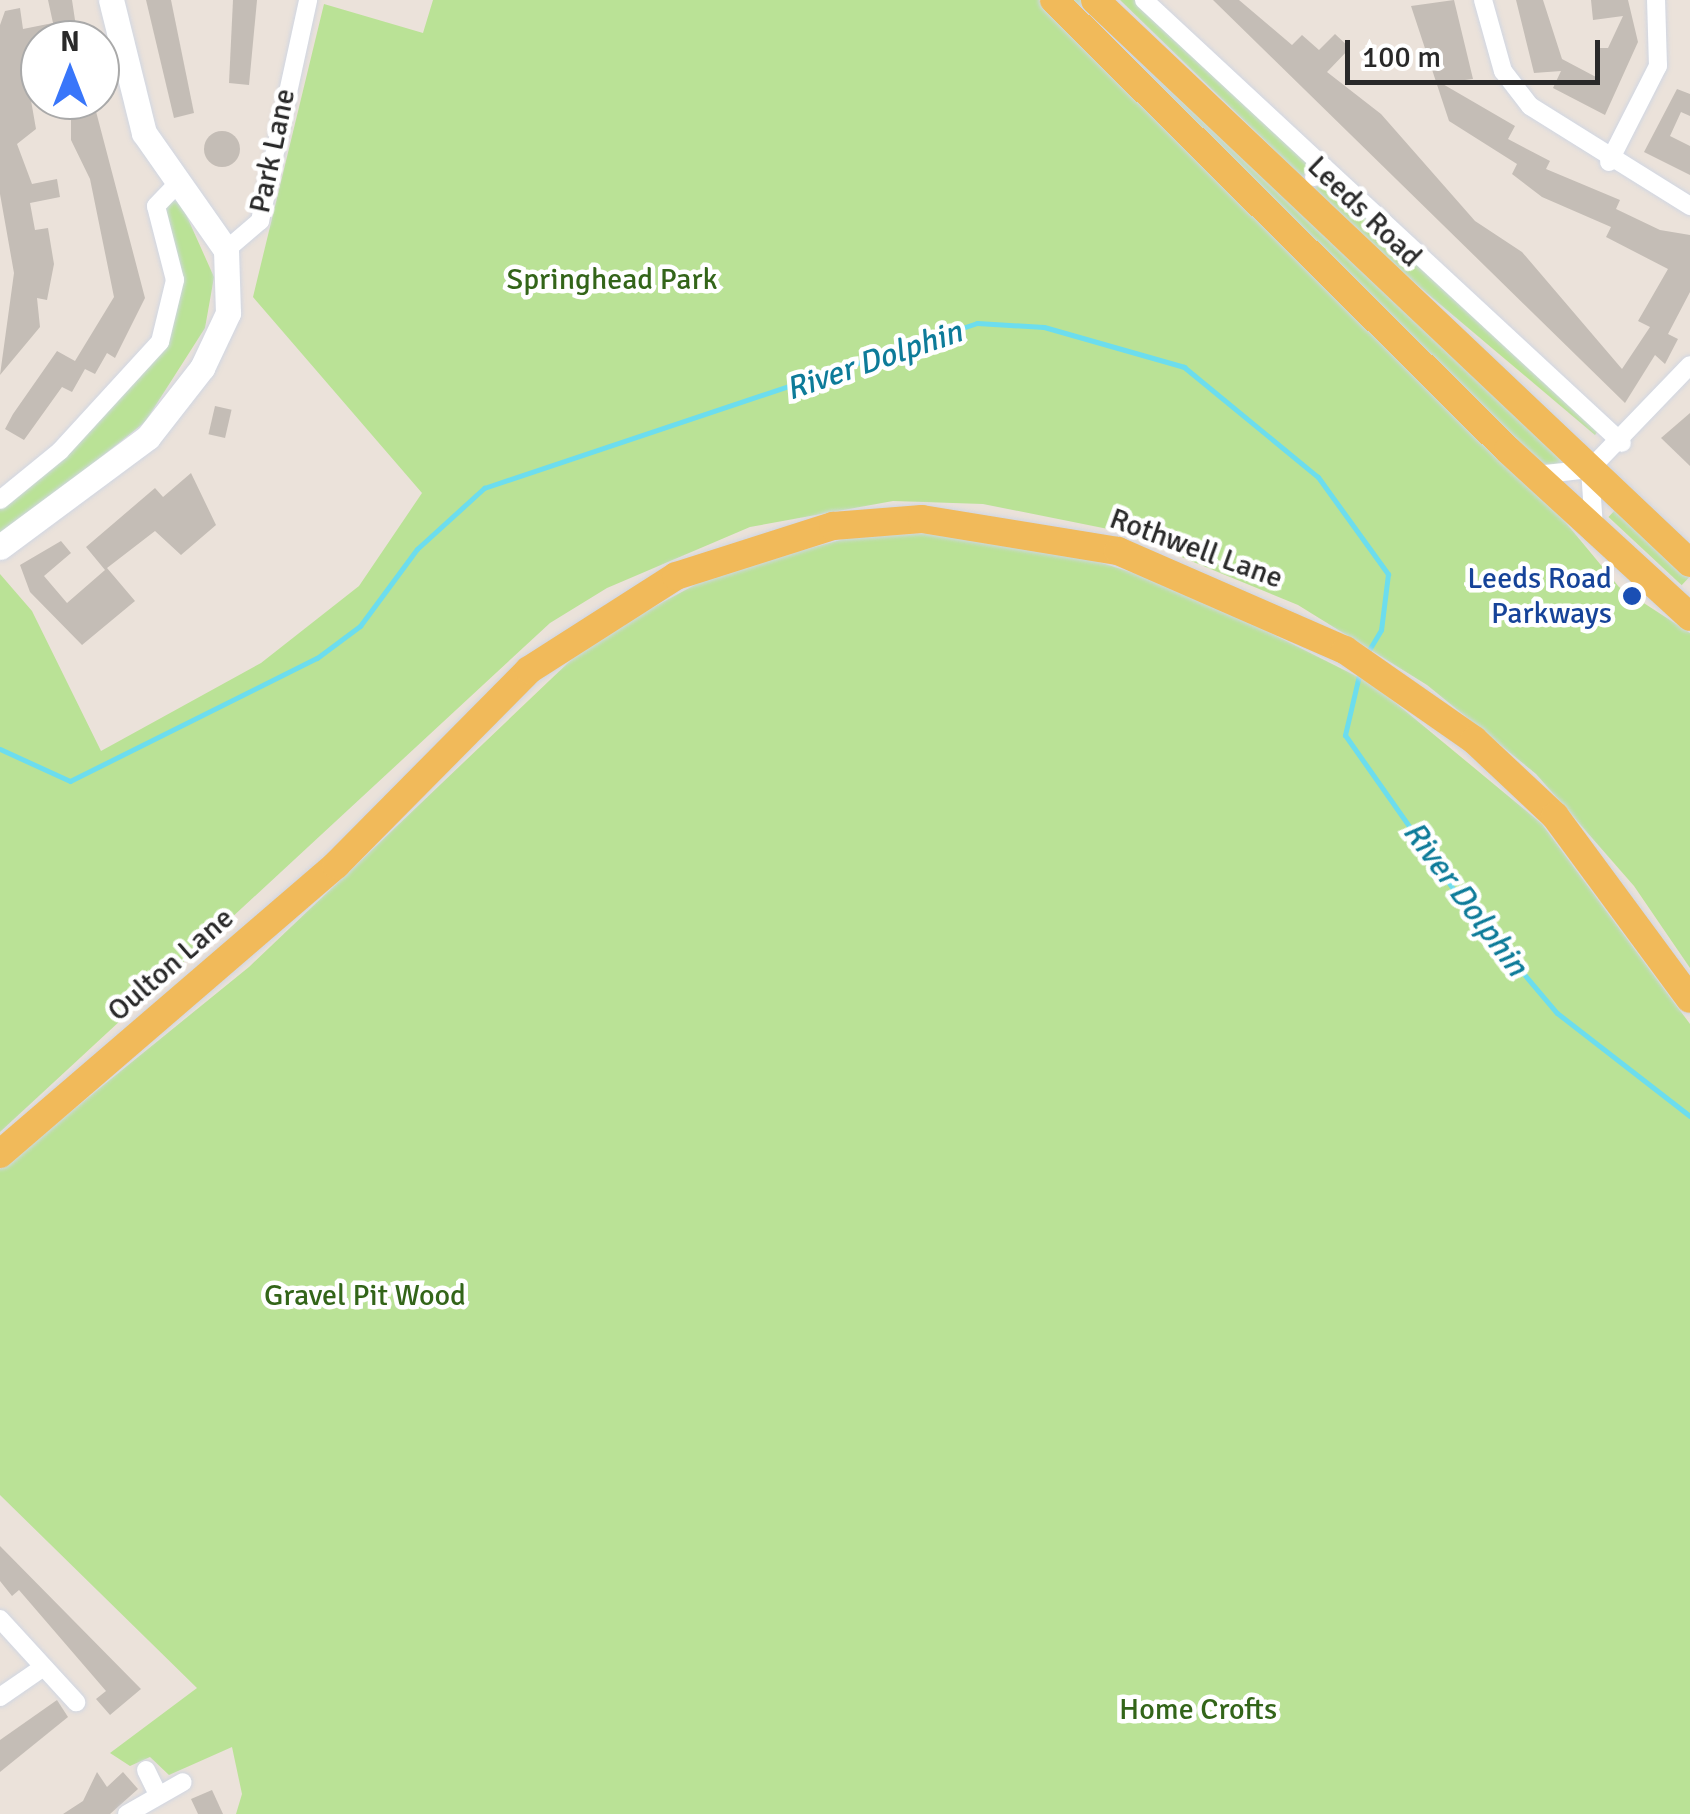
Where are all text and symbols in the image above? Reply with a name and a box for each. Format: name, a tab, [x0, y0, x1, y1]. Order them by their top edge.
north arrow	[20, 20, 120, 120]
scale bar	[1350, 20, 1605, 82]
text: N	[60, 25, 80, 59]
text: 100 m	[1362, 39, 1441, 76]
street label: Park Lane	[242, 86, 304, 216]
street label: Leeds Road	[1299, 149, 1429, 275]
park label: Springhead Park	[506, 262, 718, 298]
water label: River Dolphin	[781, 313, 967, 409]
street label: Rothwell Lane	[1105, 501, 1287, 597]
place label: Leeds Road Parkways	[1467, 561, 1612, 632]
marker: Leeds Road Parkways	[1621, 585, 1643, 607]
water label: River Dolphin	[1394, 814, 1536, 984]
street label: Oulton Lane	[101, 901, 241, 1029]
park label: Gravel Pit Wood	[264, 1278, 466, 1314]
park label: Home Crofts	[1119, 1692, 1277, 1728]

